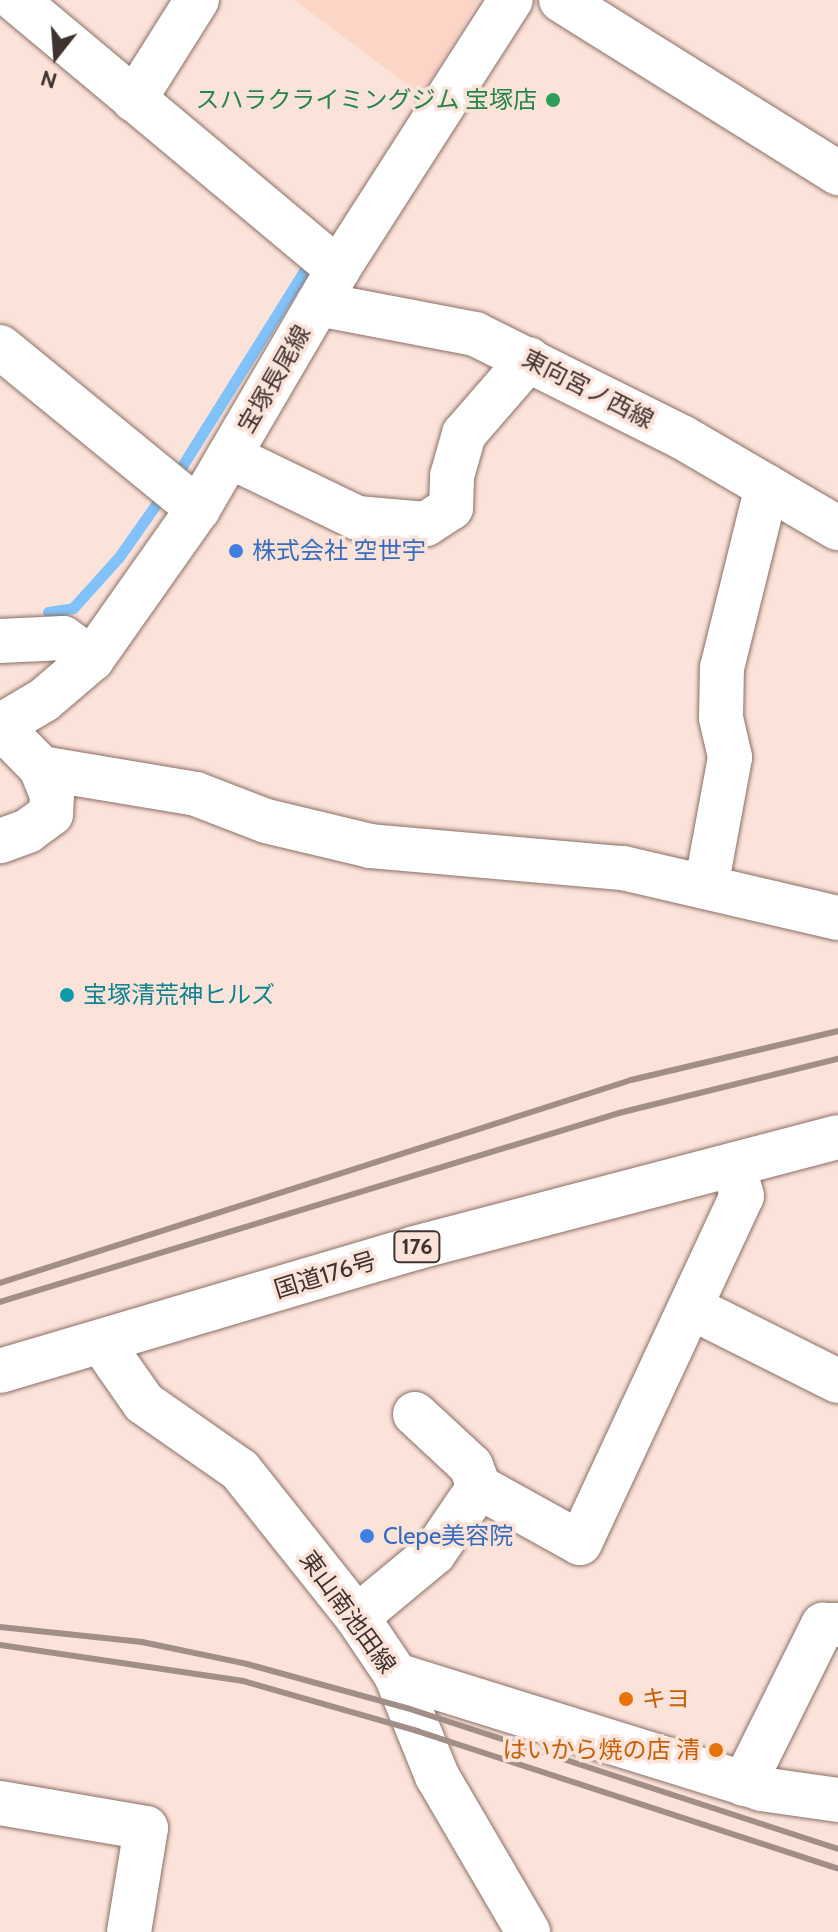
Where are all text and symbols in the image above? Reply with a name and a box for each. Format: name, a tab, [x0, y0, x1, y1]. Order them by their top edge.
north arrow	[16, 16, 96, 96]
text: N	[37, 64, 60, 95]
place label: スハラクライミングジム 宝塚店	[196, 86, 537, 114]
marker: スハラクライミングジム 宝塚店	[544, 91, 562, 109]
street label: 宝塚長尾線	[232, 320, 316, 438]
street label: 東向宮ノ西線	[517, 343, 659, 435]
place label: 株式会社 空世宇	[252, 537, 425, 565]
marker: 株式会社 空世宇	[227, 542, 245, 560]
place label: 宝塚清荒神ヒルズ	[83, 981, 275, 1009]
marker: 宝塚清荒神ヒルズ	[58, 986, 76, 1004]
road number: 176	[393, 1229, 441, 1265]
street label: 国道176号	[271, 1246, 379, 1304]
place label: Clepe美容院	[383, 1522, 513, 1550]
marker: Clepe美容院	[358, 1527, 376, 1545]
street label: 東山南池田線	[294, 1545, 402, 1679]
place label: キヨ	[642, 1685, 690, 1713]
marker: キヨ	[617, 1690, 635, 1708]
place label: はいから焼の店 清	[503, 1736, 700, 1764]
marker: はいから焼の店 清	[707, 1741, 725, 1759]

